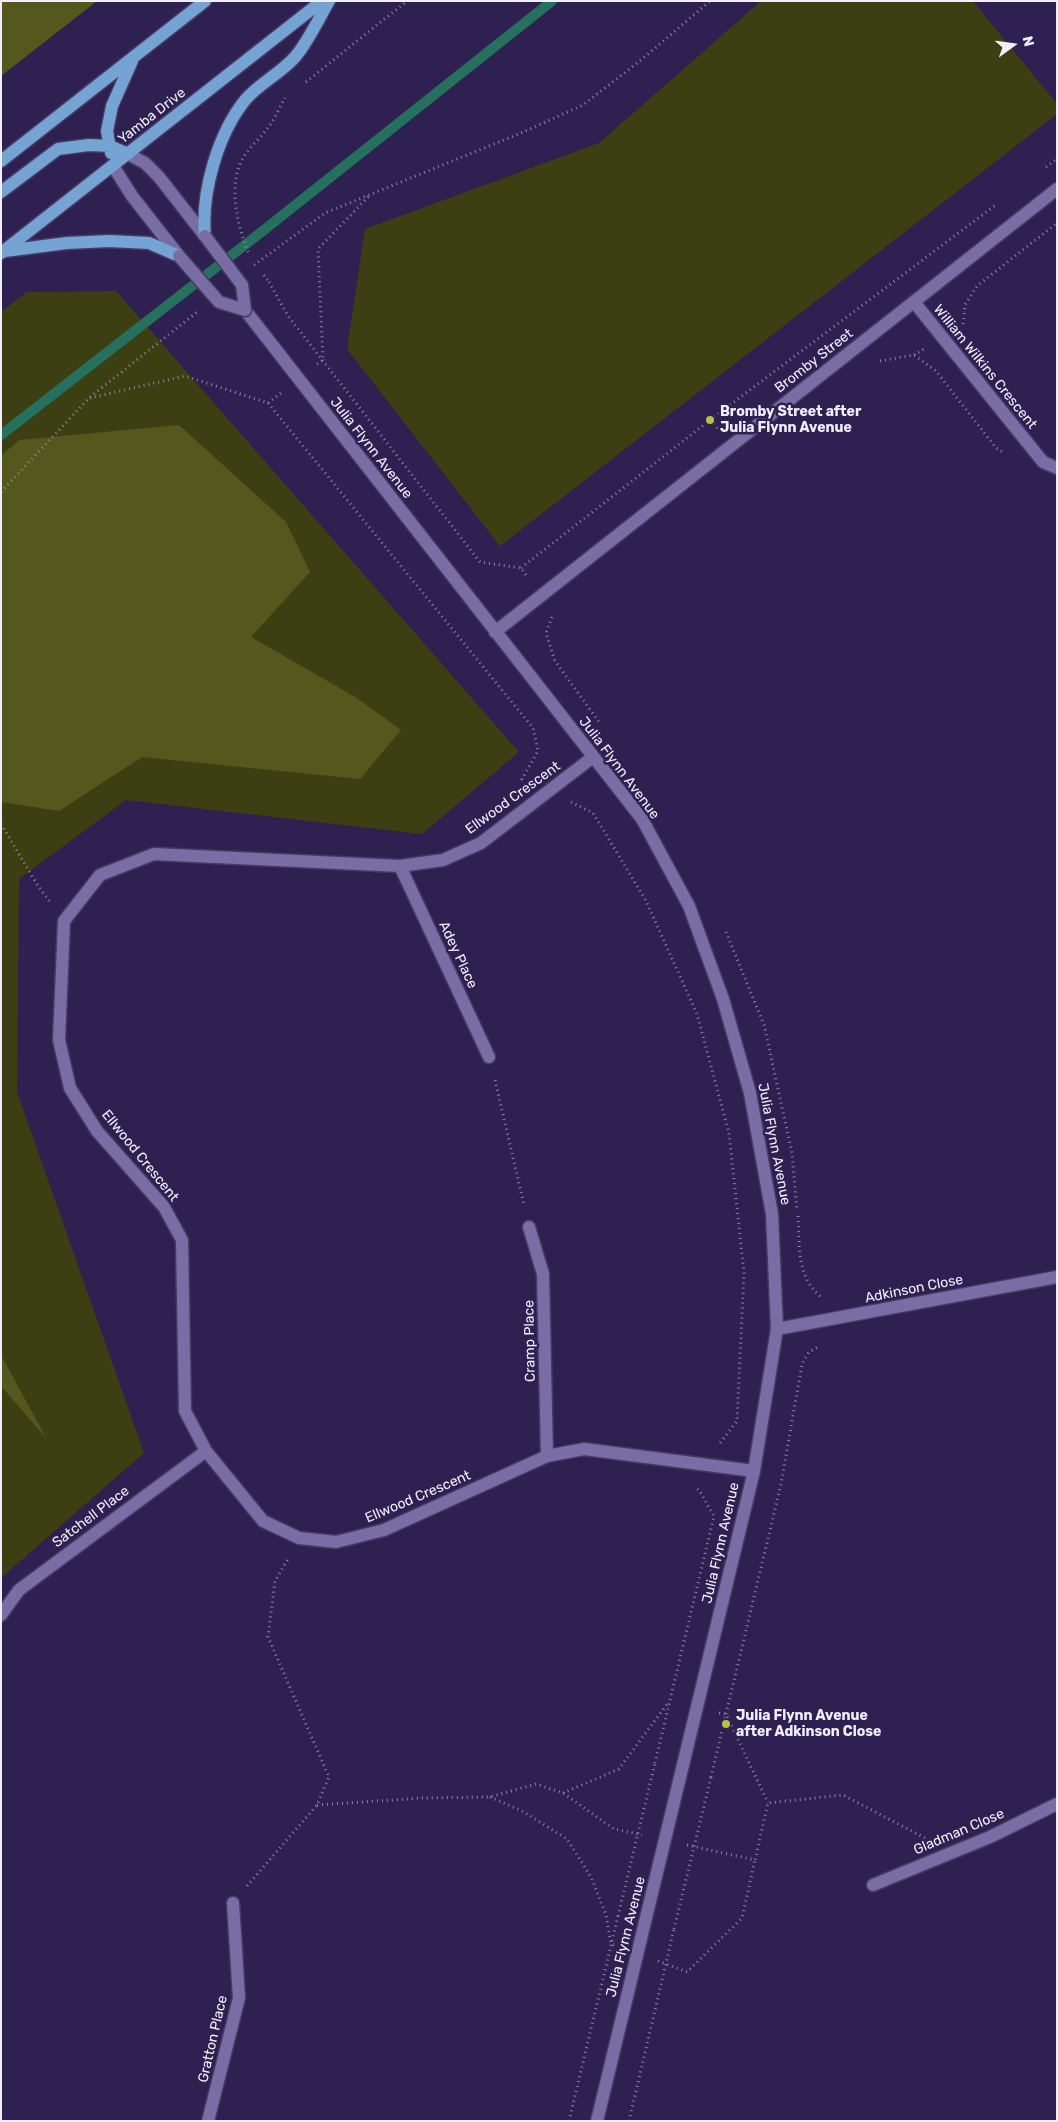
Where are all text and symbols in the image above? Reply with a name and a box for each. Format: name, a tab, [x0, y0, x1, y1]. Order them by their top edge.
north arrow	[988, 20, 1038, 70]
text: N	[1019, 34, 1038, 48]
street label: Yamba Drive	[115, 84, 189, 148]
street label: William Wilkins Crescent	[930, 301, 1040, 433]
street label: Bromby Street	[772, 325, 856, 397]
street label: Julia Flynn Avenue	[326, 394, 416, 502]
place label: Bromby Street after Julia Flynn Avenue	[720, 404, 861, 437]
marker: Bromby Street after Julia Flynn Avenue	[704, 414, 716, 426]
street label: Julia Flynn Avenue	[575, 713, 663, 823]
street label: Ellwood Crescent	[462, 758, 564, 838]
street label: Adey Place	[435, 919, 481, 991]
street label: Julia Flynn Avenue	[754, 1082, 794, 1206]
street label: Ellwood Crescent	[98, 1107, 182, 1205]
street label: Adkinson Close	[864, 1271, 964, 1307]
street label: Cramp Place	[521, 1300, 539, 1382]
street label: Ellwood Crescent	[363, 1467, 473, 1527]
street label: Julia Flynn Avenue	[699, 1481, 743, 1605]
street label: Satchell Place	[49, 1483, 133, 1551]
place label: Julia Flynn Avenue after Adkinson Close	[736, 1708, 881, 1740]
marker: Julia Flynn Avenue after Adkinson Close	[720, 1718, 732, 1730]
street label: Gladman Close	[911, 1805, 1007, 1859]
street label: Julia Flynn Avenue	[603, 1875, 649, 1999]
street label: Gratton Place	[195, 1994, 231, 2084]

